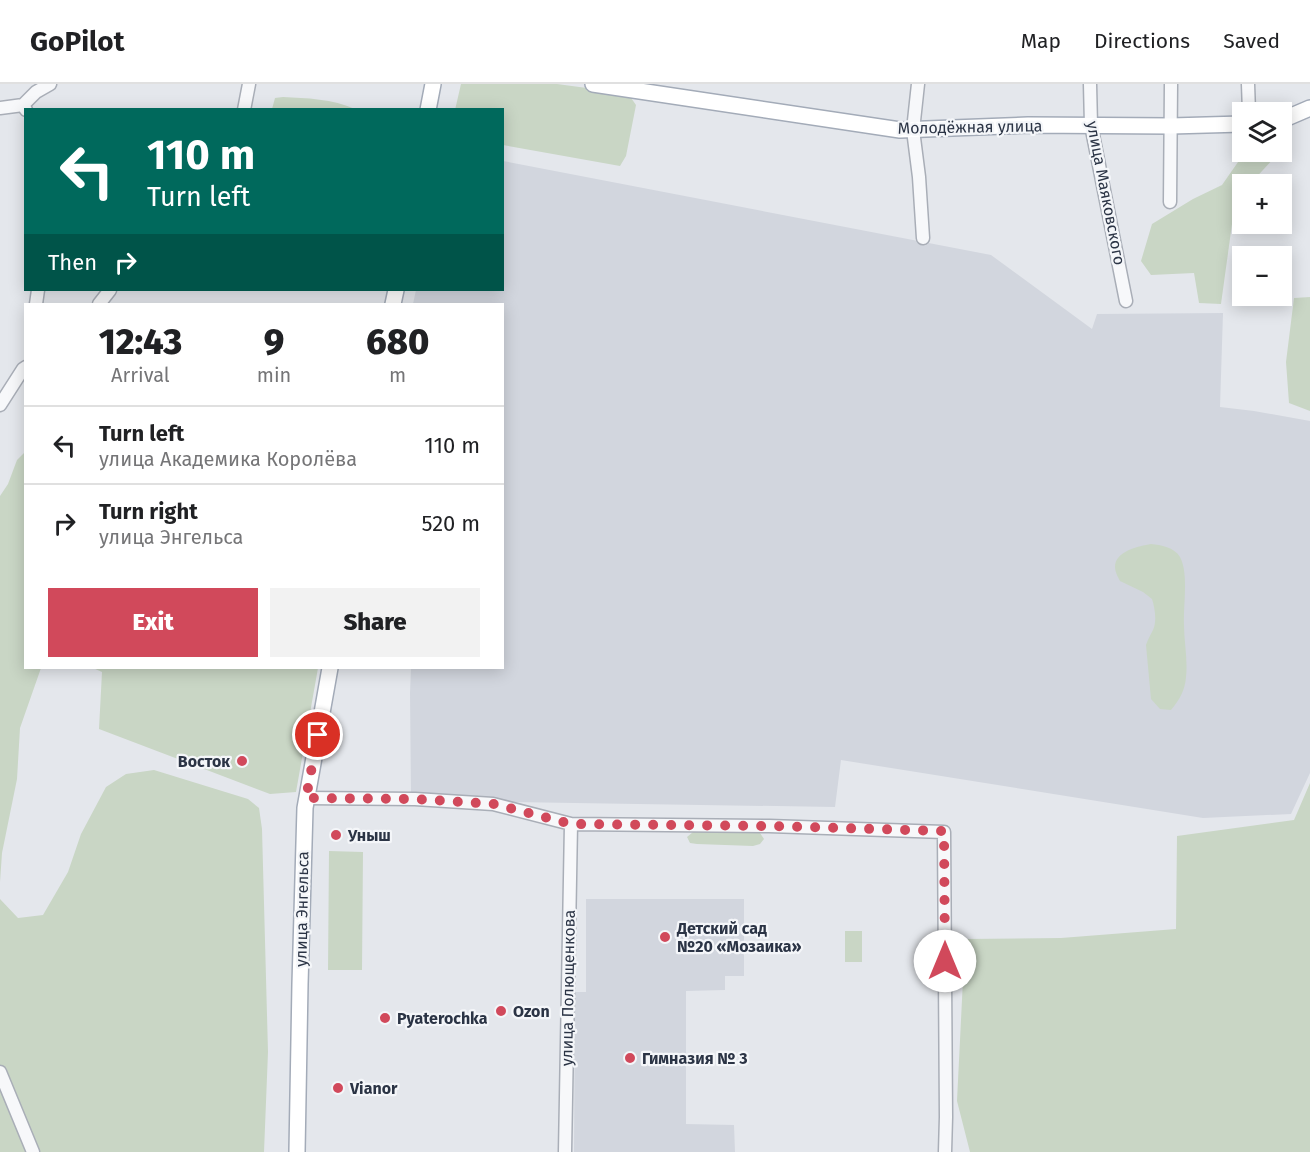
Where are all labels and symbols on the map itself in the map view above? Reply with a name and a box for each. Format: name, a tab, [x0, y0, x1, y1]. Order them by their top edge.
street label: Молодёжная улица	[897, 116, 1043, 138]
street label: улица Маяковского	[1083, 119, 1129, 267]
pin	[292, 709, 343, 760]
place label: Восток	[178, 752, 230, 771]
marker: Восток	[235, 754, 249, 768]
place label: Уныш	[347, 826, 391, 845]
marker: Уныш	[329, 828, 343, 842]
street label: улица Энгельса	[291, 851, 313, 967]
street label: улица Полющенкова	[557, 910, 579, 1066]
place label: Детский сад №20 «Мозаика»	[676, 919, 801, 956]
position arrow	[913, 929, 977, 993]
marker: Детский сад №20 «Мозаика»	[658, 930, 672, 944]
place label: Ozon	[513, 1002, 550, 1021]
marker: Ozon	[494, 1004, 508, 1018]
place label: Pyaterochka	[397, 1009, 488, 1028]
marker: Pyaterochka	[378, 1011, 392, 1025]
place label: Гимназия № 3	[642, 1049, 748, 1068]
marker: Гимназия № 3	[623, 1051, 637, 1065]
place label: Vianor	[349, 1079, 398, 1098]
marker: Vianor	[331, 1081, 345, 1095]

